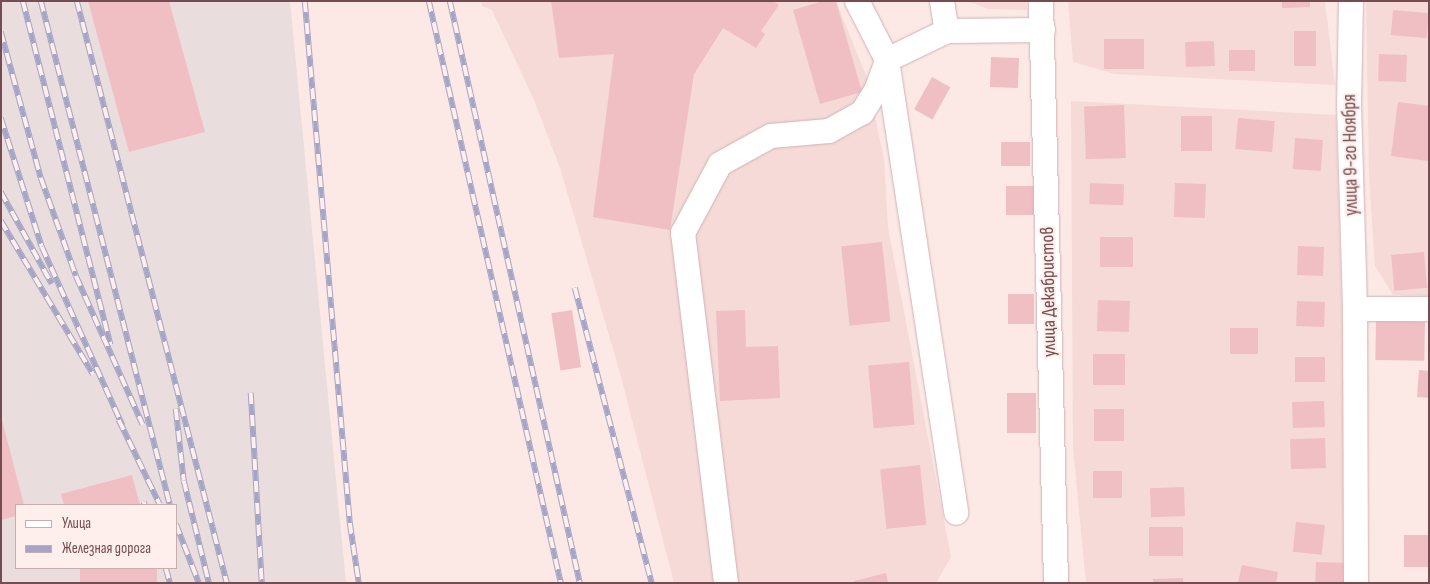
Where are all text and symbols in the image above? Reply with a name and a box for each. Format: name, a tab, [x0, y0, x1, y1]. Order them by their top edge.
street label: улица 9-го Ноября	[1339, 94, 1363, 216]
street label: улица Декабристов	[1036, 227, 1062, 357]
legend	[15, 504, 178, 569]
text: Улица	[62, 514, 91, 533]
text: Железная дорога	[62, 539, 151, 558]

